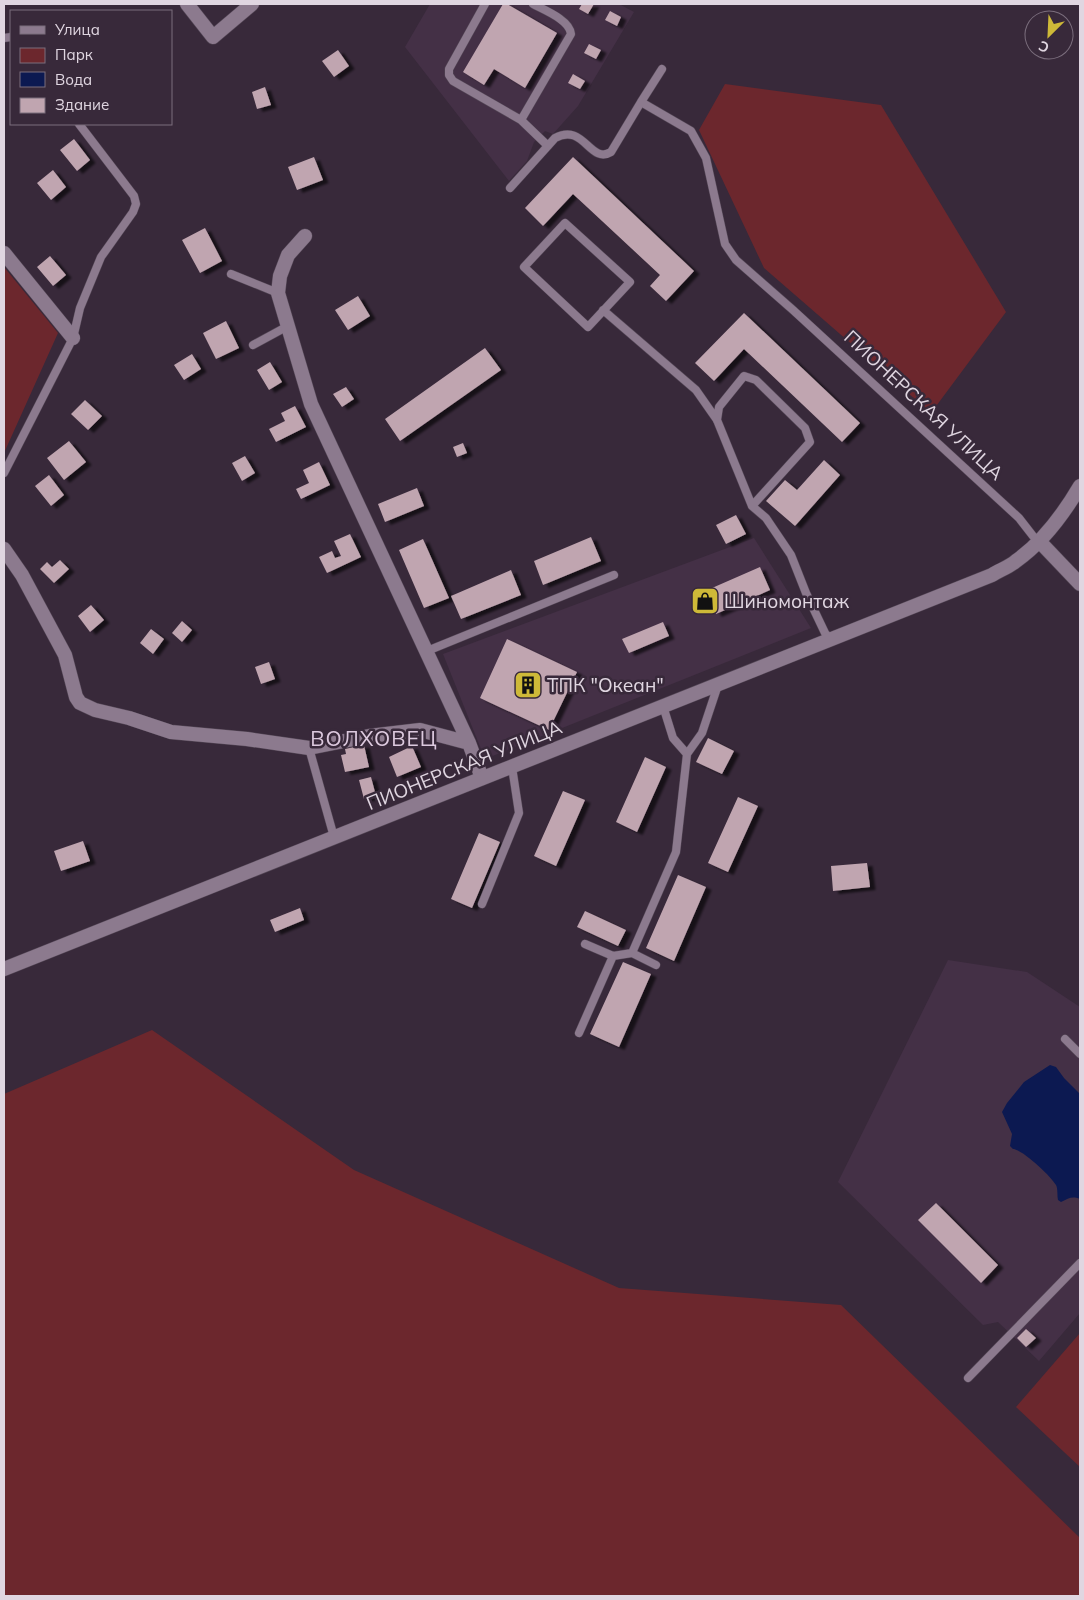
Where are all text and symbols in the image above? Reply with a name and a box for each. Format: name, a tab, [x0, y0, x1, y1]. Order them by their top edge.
legend	[10, 10, 172, 125]
north arrow	[1024, 10, 1074, 60]
text: Улица	[54, 20, 100, 39]
text: С	[1036, 37, 1052, 57]
text: Парк	[55, 45, 94, 64]
text: Вода	[55, 70, 92, 89]
text: Здание	[55, 95, 109, 114]
street label: ПИОНЕРСКАЯ УЛИЦА	[839, 325, 1009, 485]
shop icon: Шиномонтаж	[690, 586, 720, 616]
place label: Шиномонтаж	[724, 589, 850, 613]
building icon: ТПК "Океан"	[513, 670, 543, 700]
place label: ТПК "Океан"	[547, 673, 664, 697]
street label: ПИОНЕРСКАЯ УЛИЦА	[363, 715, 565, 815]
district label: ВОЛХОВЕЦ	[310, 725, 438, 751]

